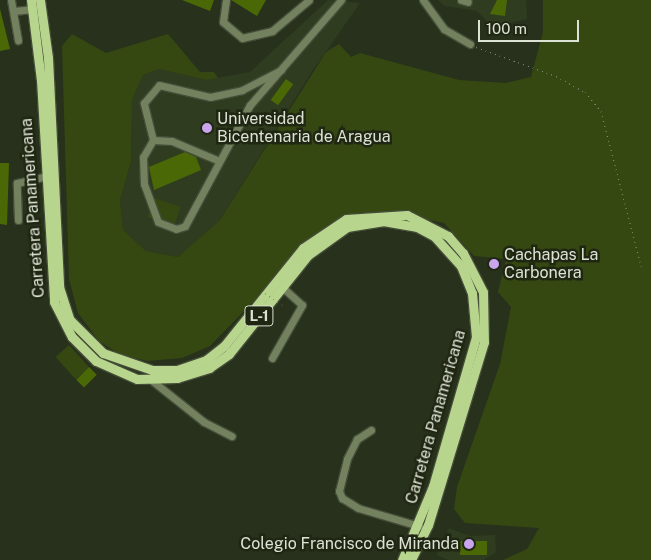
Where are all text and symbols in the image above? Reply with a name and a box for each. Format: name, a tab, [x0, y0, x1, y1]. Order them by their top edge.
scale bar	[481, 10, 582, 42]
text: 100 m	[486, 20, 527, 37]
place label: Universidad Bicentenaria de Aragua	[217, 109, 391, 147]
street label: Carretera Panamericana	[17, 117, 49, 299]
marker: Universidad Bicentenaria de Aragua	[201, 122, 213, 134]
place label: Cachapas La Carbonera	[504, 245, 598, 283]
marker: Cachapas La Carbonera	[488, 258, 500, 270]
road number: L-1	[244, 304, 274, 328]
street label: Carretera Panamericana	[402, 328, 470, 506]
place label: Colegio Francisco de Miranda	[240, 534, 459, 554]
marker: Colegio Francisco de Miranda	[463, 538, 475, 550]

